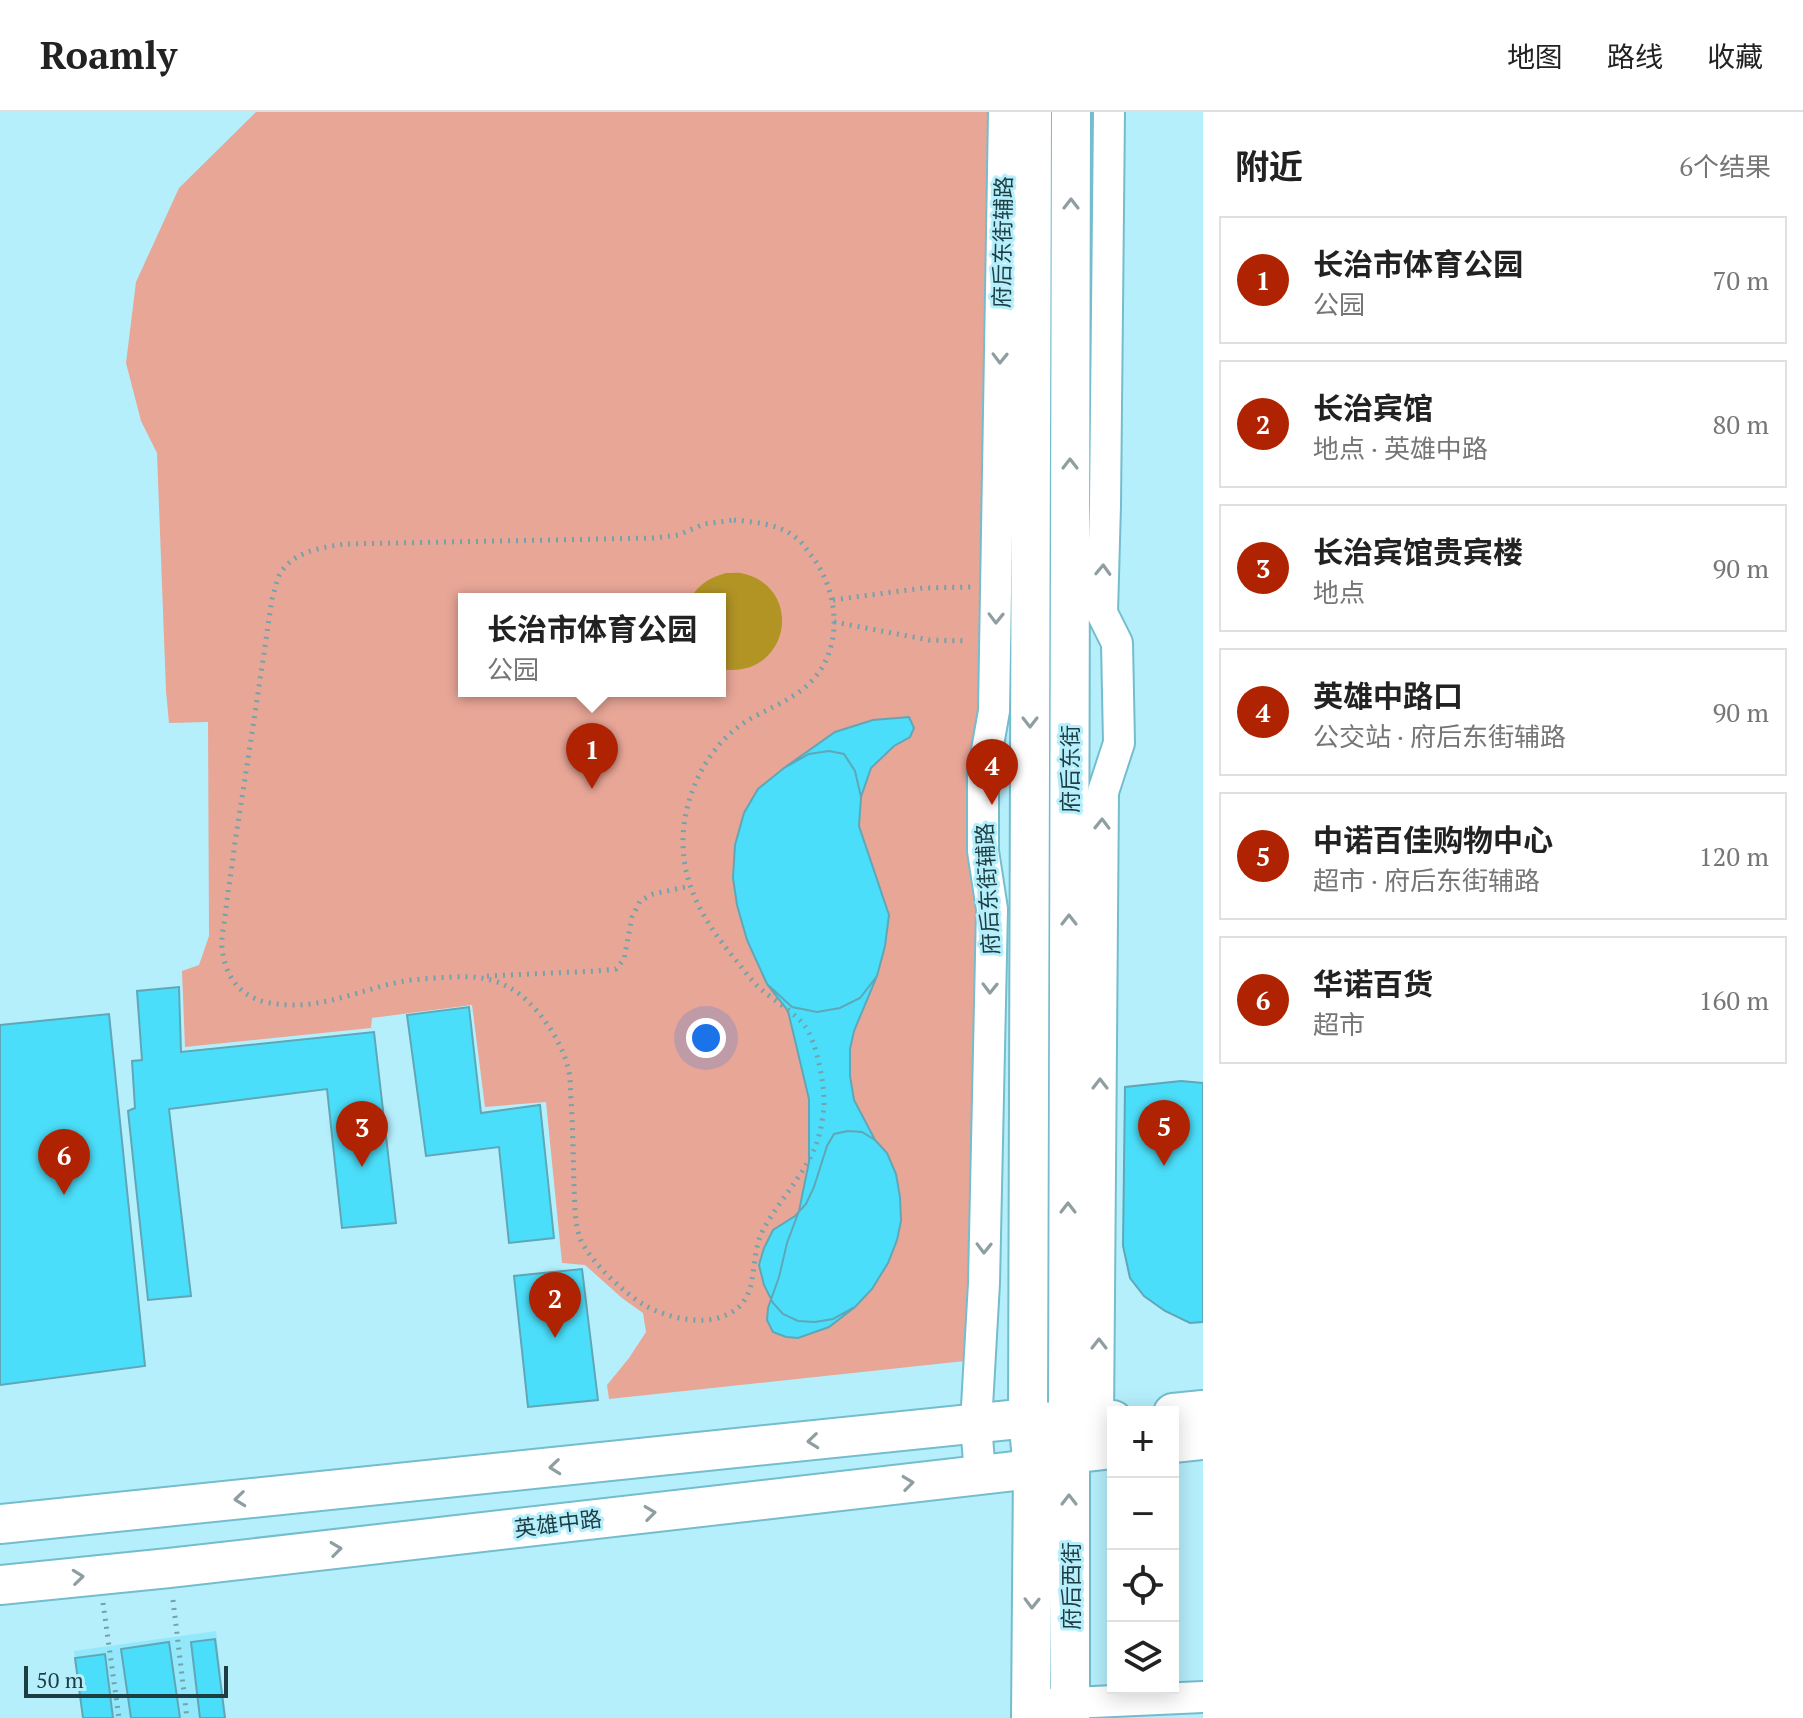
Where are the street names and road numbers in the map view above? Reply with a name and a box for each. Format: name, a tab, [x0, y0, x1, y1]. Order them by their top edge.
street label: 府后东街辅路	[986, 176, 1018, 308]
street label: 府后东街	[1055, 725, 1084, 813]
street label: 府后东街辅路	[969, 822, 1005, 956]
street label: 英雄中路	[513, 1503, 603, 1543]
street label: 府后西街	[1056, 1542, 1085, 1630]

